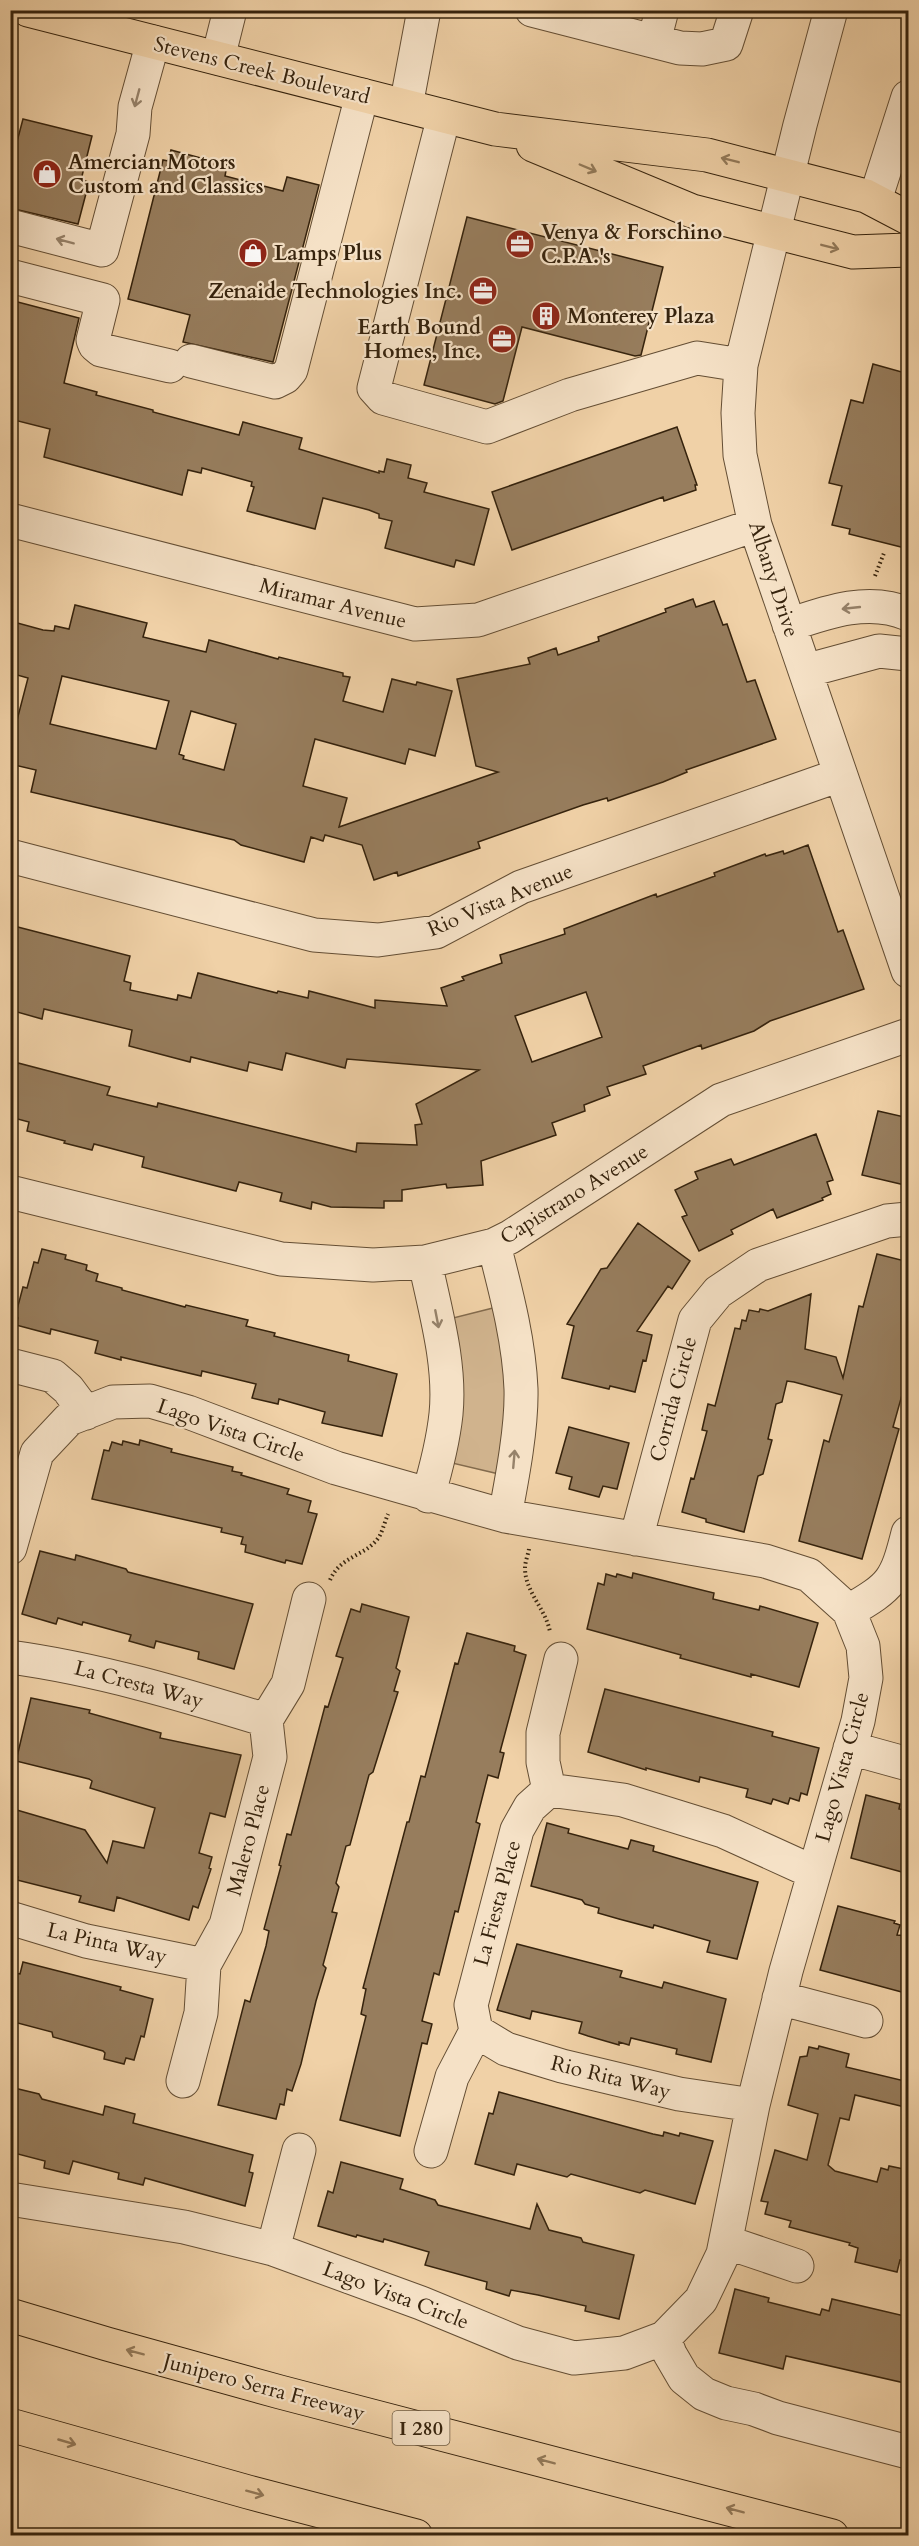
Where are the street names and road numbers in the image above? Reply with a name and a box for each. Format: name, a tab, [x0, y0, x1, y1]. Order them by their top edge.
street label: Stevens Creek Boulevard	[151, 30, 373, 111]
street label: Albany Drive	[741, 518, 806, 641]
street label: Miramar Avenue	[256, 571, 409, 636]
street label: Rio Vista Avenue	[423, 857, 577, 944]
street label: Capistrano Avenue	[495, 1137, 654, 1252]
street label: Corrida Circle	[643, 1333, 704, 1465]
street label: Lago Vista Circle	[153, 1392, 309, 1469]
street label: La Cresta Way	[71, 1653, 207, 1716]
street label: Lago Vista Circle	[809, 1689, 876, 1845]
street label: Malero Place	[220, 1781, 277, 1899]
street label: La Fiesta Place	[467, 1837, 528, 1969]
street label: La Pinta Way	[44, 1916, 170, 1971]
street label: Rio Rita Way	[548, 2049, 674, 2106]
street label: Lago Vista Circle	[319, 2254, 473, 2337]
street label: Junipero Serra Freeway	[157, 2346, 368, 2428]
road number: I 280	[392, 2411, 450, 2445]

